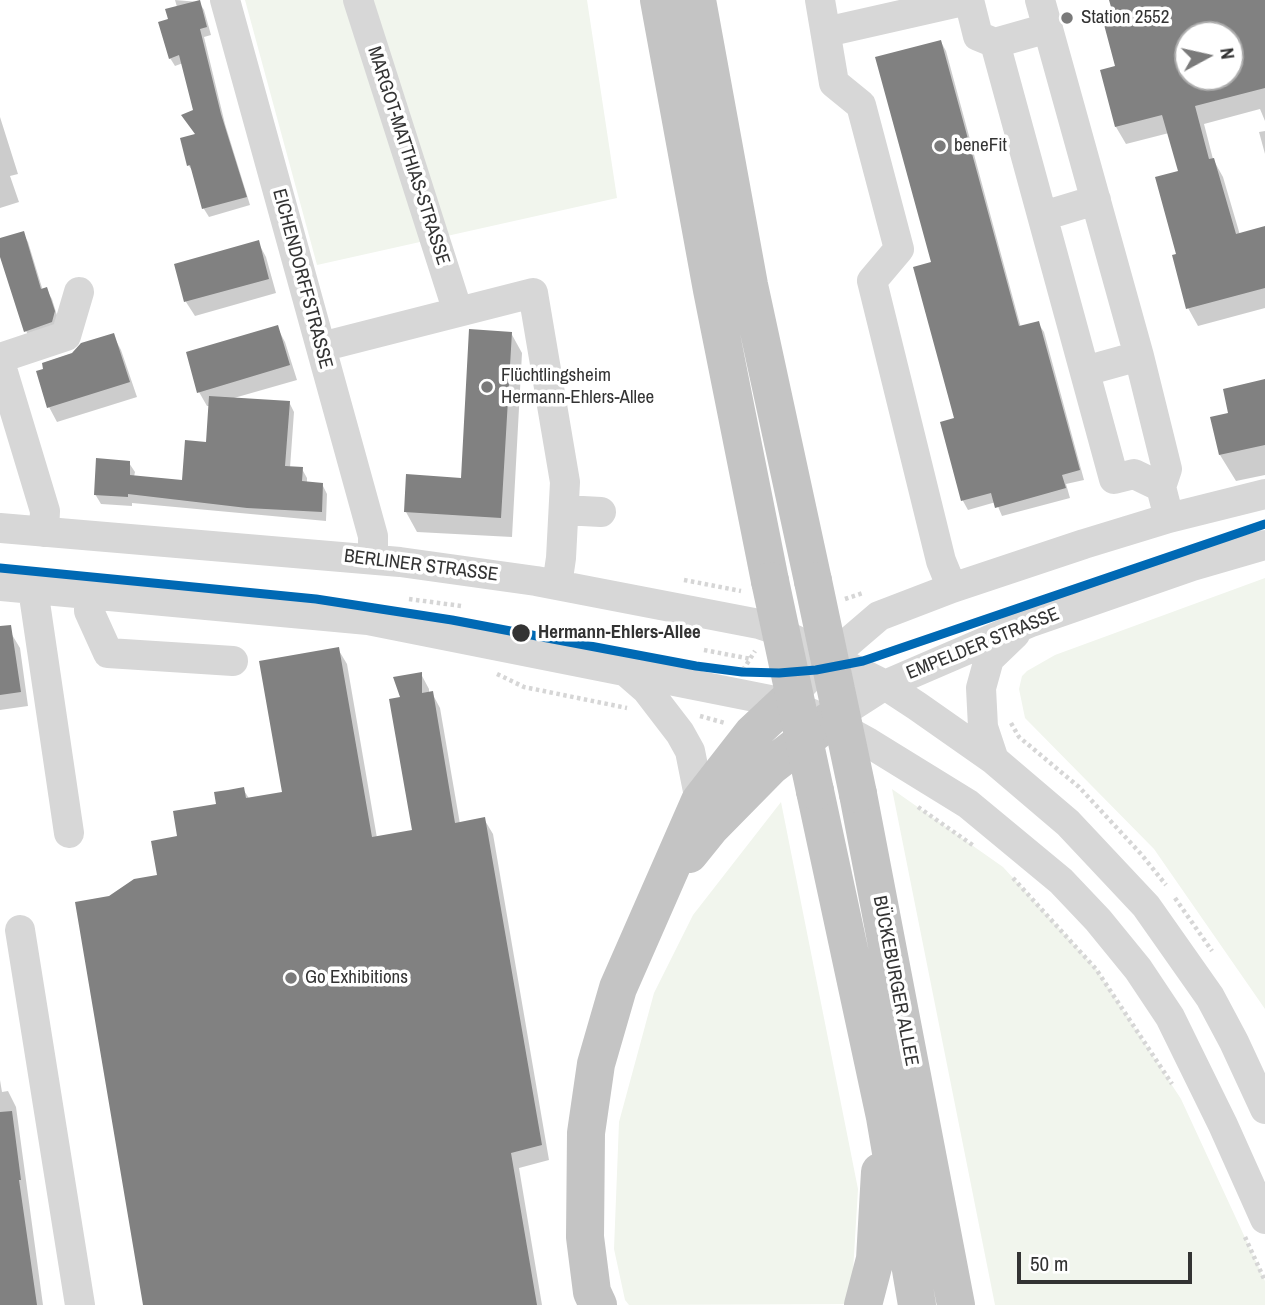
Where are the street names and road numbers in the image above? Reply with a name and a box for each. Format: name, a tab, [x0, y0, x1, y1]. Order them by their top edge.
street label: MARGOT-MATTHIAS-STRASSE	[362, 44, 454, 268]
street label: EICHENDORFFSTRASSE	[267, 187, 337, 371]
street label: BERLINER STRASSE	[343, 545, 499, 587]
street label: EMPELDER STRASSE	[903, 603, 1063, 685]
street label: BÜCKEBURGER ALLEE	[867, 894, 923, 1068]

